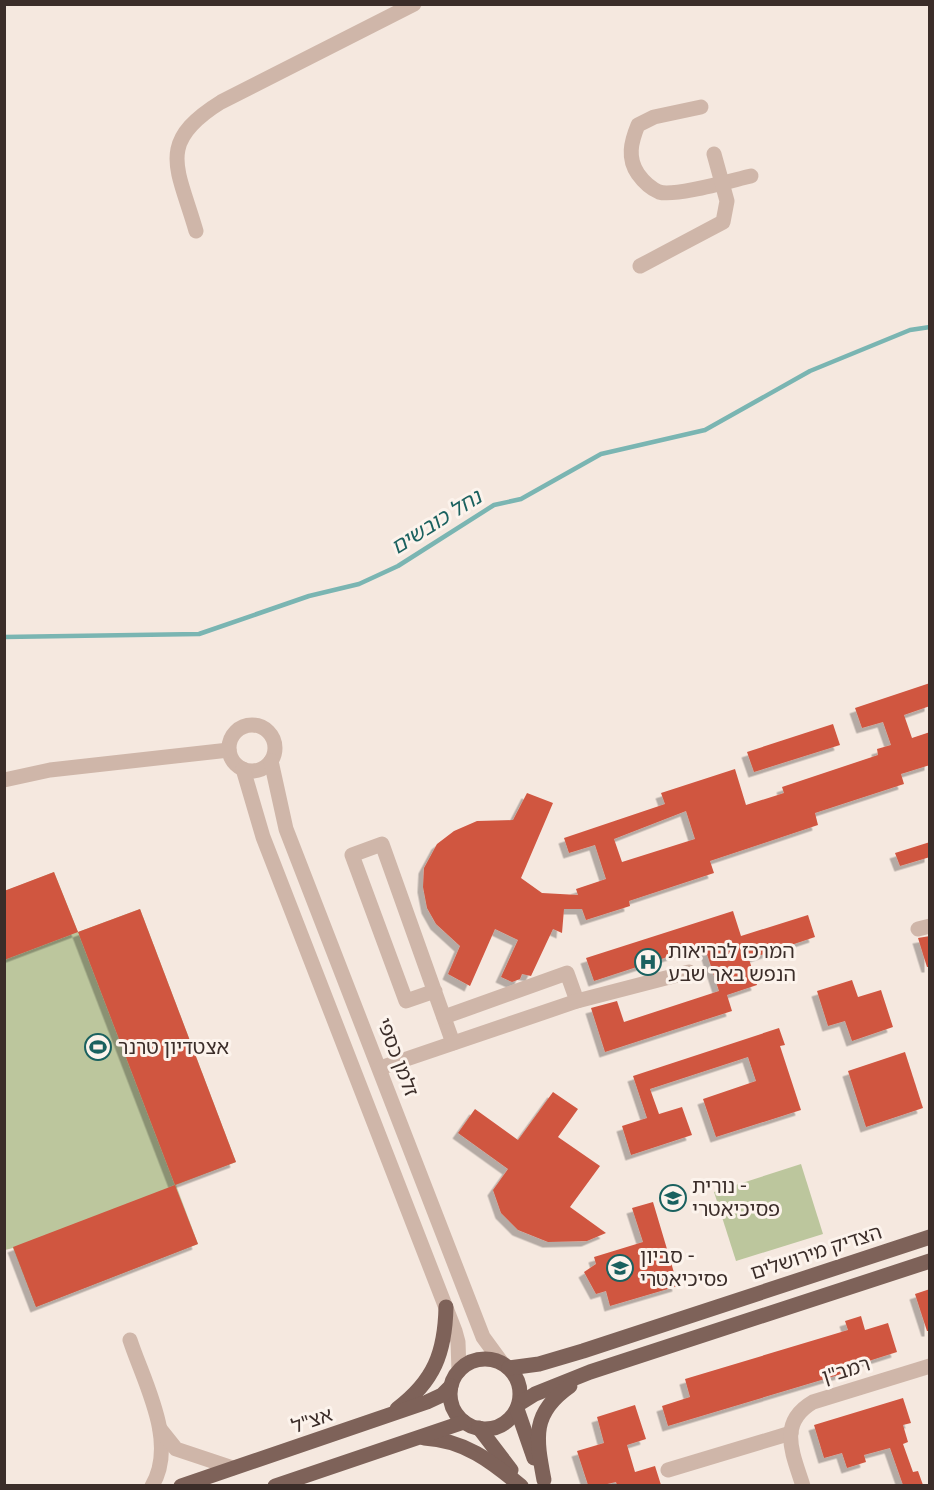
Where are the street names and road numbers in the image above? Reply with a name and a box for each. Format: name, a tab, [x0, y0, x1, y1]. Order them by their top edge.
street label: זלמן כספי	[372, 1014, 424, 1100]
street label: הצדיק מירושלים	[747, 1220, 885, 1284]
street label: רמב"ן	[819, 1351, 873, 1389]
street label: אצ"ל	[288, 1402, 336, 1438]

